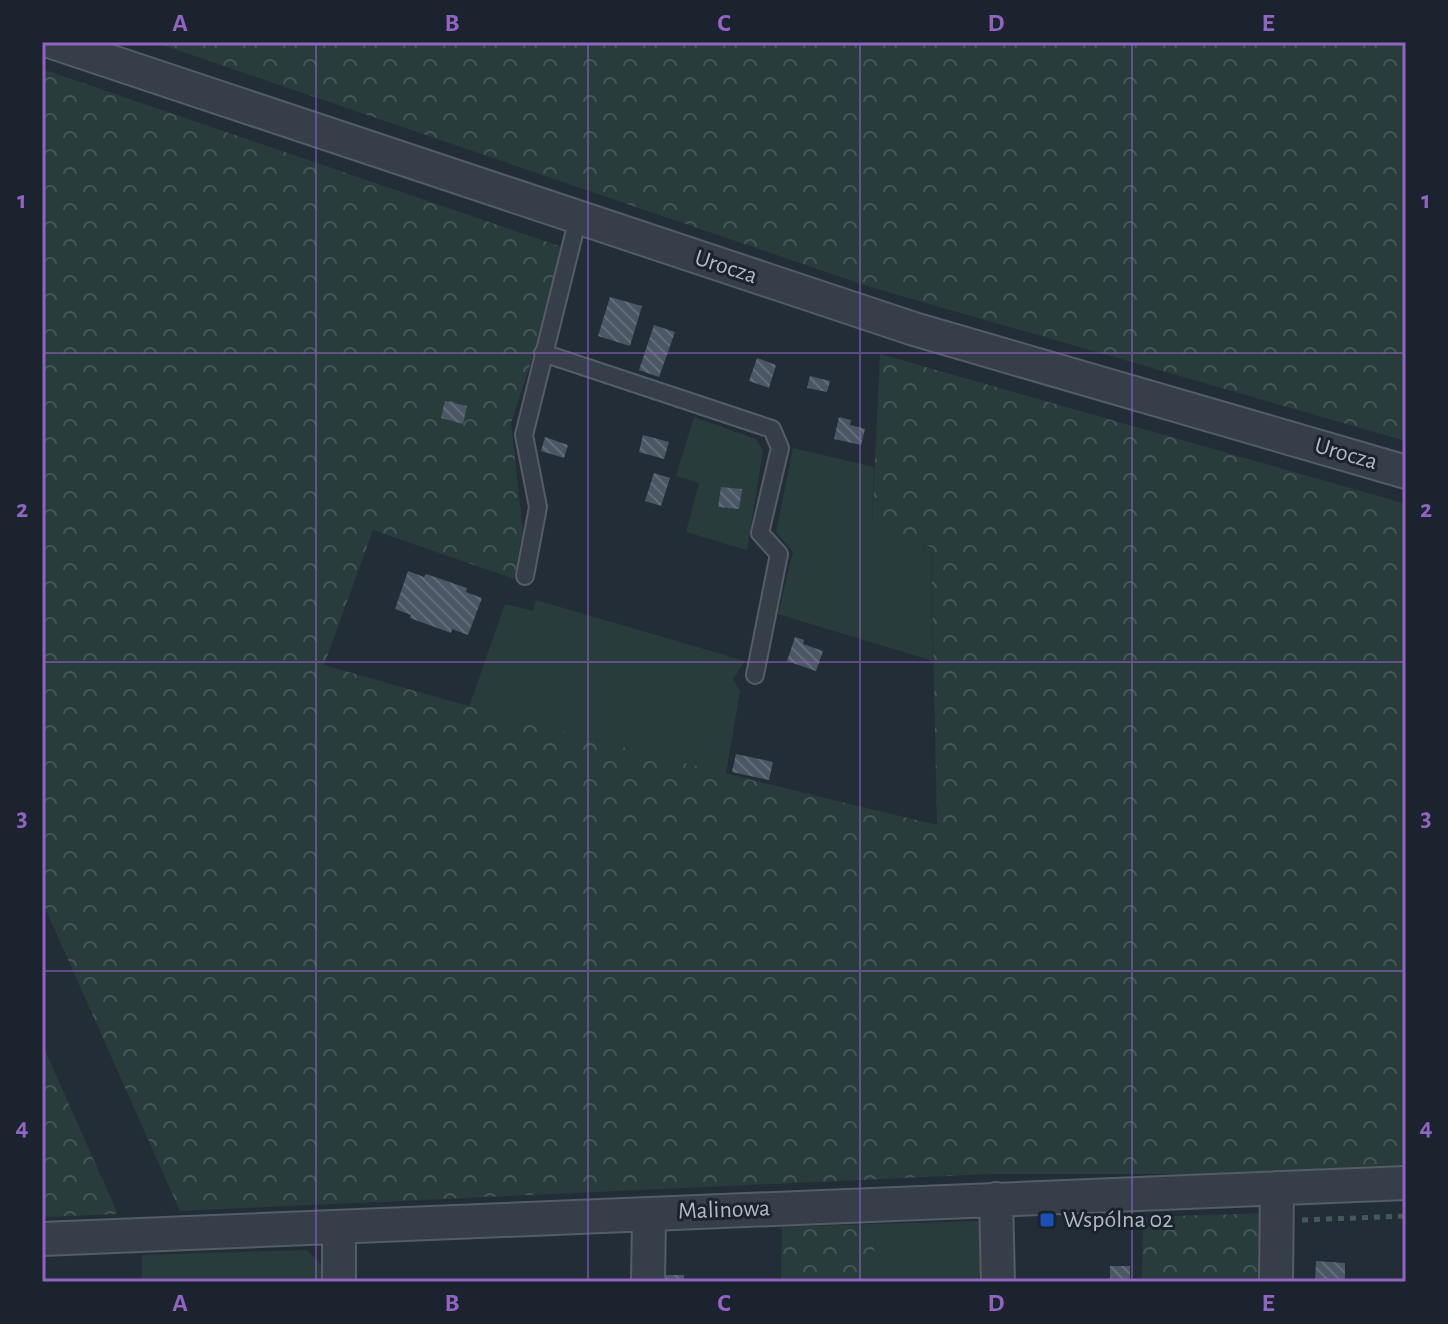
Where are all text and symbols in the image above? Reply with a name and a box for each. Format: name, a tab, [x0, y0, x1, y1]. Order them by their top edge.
text: A	[172, 10, 188, 36]
text: B	[444, 10, 460, 36]
text: C	[717, 10, 731, 36]
text: D	[987, 10, 1005, 36]
text: E	[1261, 10, 1275, 36]
text: 1	[17, 187, 27, 213]
text: 1	[1421, 187, 1431, 213]
street label: Urocza	[692, 246, 760, 288]
street label: Urocza	[1312, 434, 1380, 474]
text: 2	[16, 496, 28, 522]
text: 2	[1420, 496, 1432, 522]
text: 3	[16, 805, 28, 831]
text: 3	[1420, 805, 1432, 831]
text: 4	[15, 1114, 29, 1140]
text: 4	[1419, 1114, 1433, 1140]
street label: Malinowa	[677, 1196, 771, 1224]
place label: Wspólna 02	[1063, 1208, 1173, 1232]
marker: Wspólna 02	[1038, 1211, 1056, 1229]
text: A	[172, 1290, 188, 1316]
text: B	[444, 1290, 460, 1316]
text: C	[717, 1290, 731, 1316]
text: D	[987, 1290, 1005, 1316]
text: E	[1261, 1290, 1275, 1316]

